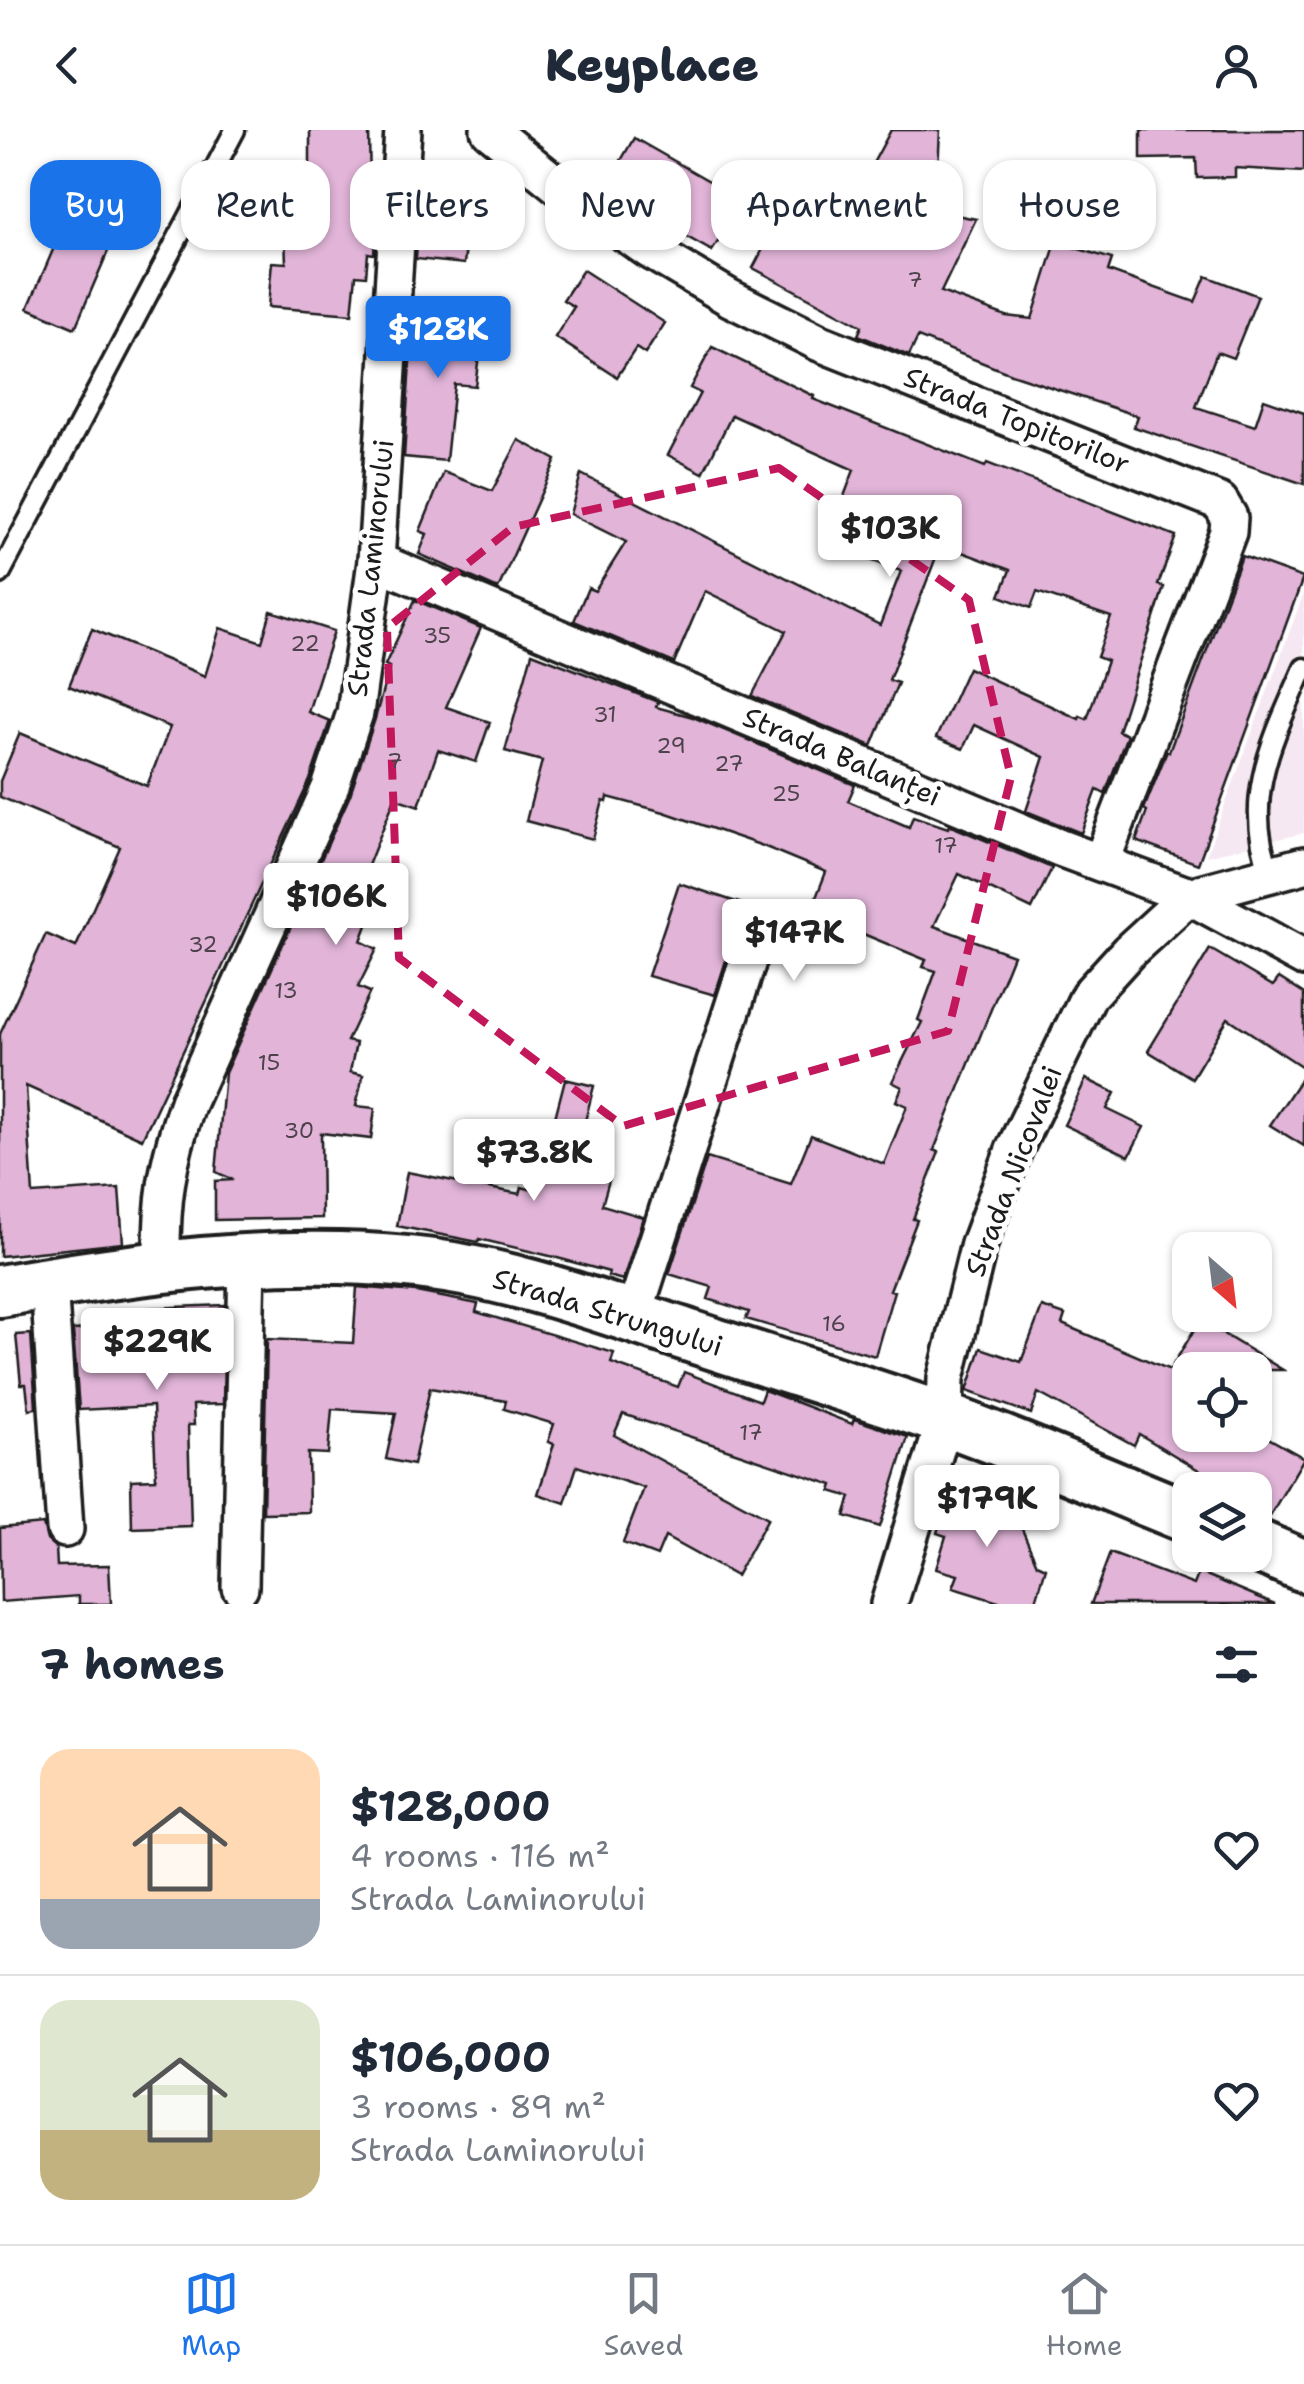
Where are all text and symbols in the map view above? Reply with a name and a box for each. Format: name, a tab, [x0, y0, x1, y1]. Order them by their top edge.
text: Keyplace	[545, 35, 759, 95]
icon: back	[40, 38, 95, 93]
icon: person	[1209, 38, 1264, 93]
chip: Buy	[30, 160, 161, 250]
chip: Rent	[181, 160, 330, 250]
chip: Filters	[350, 160, 525, 250]
chip: New	[545, 160, 691, 250]
chip: Apartment	[711, 160, 963, 250]
chip: House	[983, 160, 1156, 250]
house number: 7	[907, 265, 923, 294]
pin: $128K	[368, 296, 508, 381]
text: $128K	[388, 307, 488, 350]
street label: Strada Topitorilor	[898, 357, 1136, 483]
street label: Strada Laminorului	[338, 437, 402, 699]
pin: $103K	[820, 495, 960, 580]
text: $103K	[840, 506, 940, 549]
house number: 35	[423, 621, 451, 650]
house number: 22	[290, 629, 320, 658]
street label: Strada Balanței	[737, 697, 947, 815]
house number: 31	[593, 700, 617, 729]
house number: 29	[656, 731, 686, 760]
house number: 7	[387, 746, 403, 775]
house number: 27	[714, 749, 744, 778]
house number: 25	[772, 779, 800, 808]
house number: 17	[934, 831, 958, 860]
pin: $106K	[266, 863, 406, 948]
text: $106K	[286, 874, 386, 917]
pin: $147K	[724, 899, 864, 984]
text: $147K	[744, 910, 844, 953]
house number: 32	[188, 930, 218, 959]
house number: 13	[274, 976, 298, 1005]
house number: 15	[258, 1048, 280, 1077]
street label: Strada Nicovalei	[955, 1060, 1071, 1282]
house number: 30	[284, 1116, 314, 1145]
pin: $73.8K	[453, 1119, 615, 1204]
text: $73.8K	[476, 1130, 592, 1173]
north arrow	[1172, 1232, 1272, 1332]
map controls	[1172, 1232, 1272, 1572]
street label: Strada Strungului	[488, 1259, 728, 1365]
pin: $229K	[87, 1308, 227, 1393]
house number: 16	[822, 1309, 846, 1338]
text: $229K	[103, 1319, 211, 1362]
button: locate	[1172, 1352, 1272, 1452]
house number: 17	[739, 1418, 763, 1447]
pin: $179K	[917, 1465, 1057, 1550]
button: layers	[1172, 1472, 1272, 1572]
text: $179K	[936, 1476, 1038, 1519]
text: 7 homes	[40, 1636, 225, 1692]
icon: filters	[1209, 1637, 1264, 1692]
text: $128,000	[350, 1778, 551, 1834]
icon: home	[120, 1789, 240, 1909]
icon: heart	[1209, 1822, 1264, 1877]
text: 4 rooms · 116 m²	[350, 1834, 610, 1877]
text: Strada Laminorului	[350, 1877, 646, 1920]
text: $106,000	[350, 2029, 551, 2085]
icon: home	[120, 2040, 240, 2160]
icon: heart	[1209, 2073, 1264, 2128]
text: 3 rooms · 89 m²	[350, 2085, 606, 2128]
text: Strada Laminorului	[350, 2128, 646, 2171]
tab: Map	[181, 2266, 241, 2364]
tab: Saved	[604, 2266, 683, 2364]
tab: Home	[1046, 2266, 1123, 2364]

